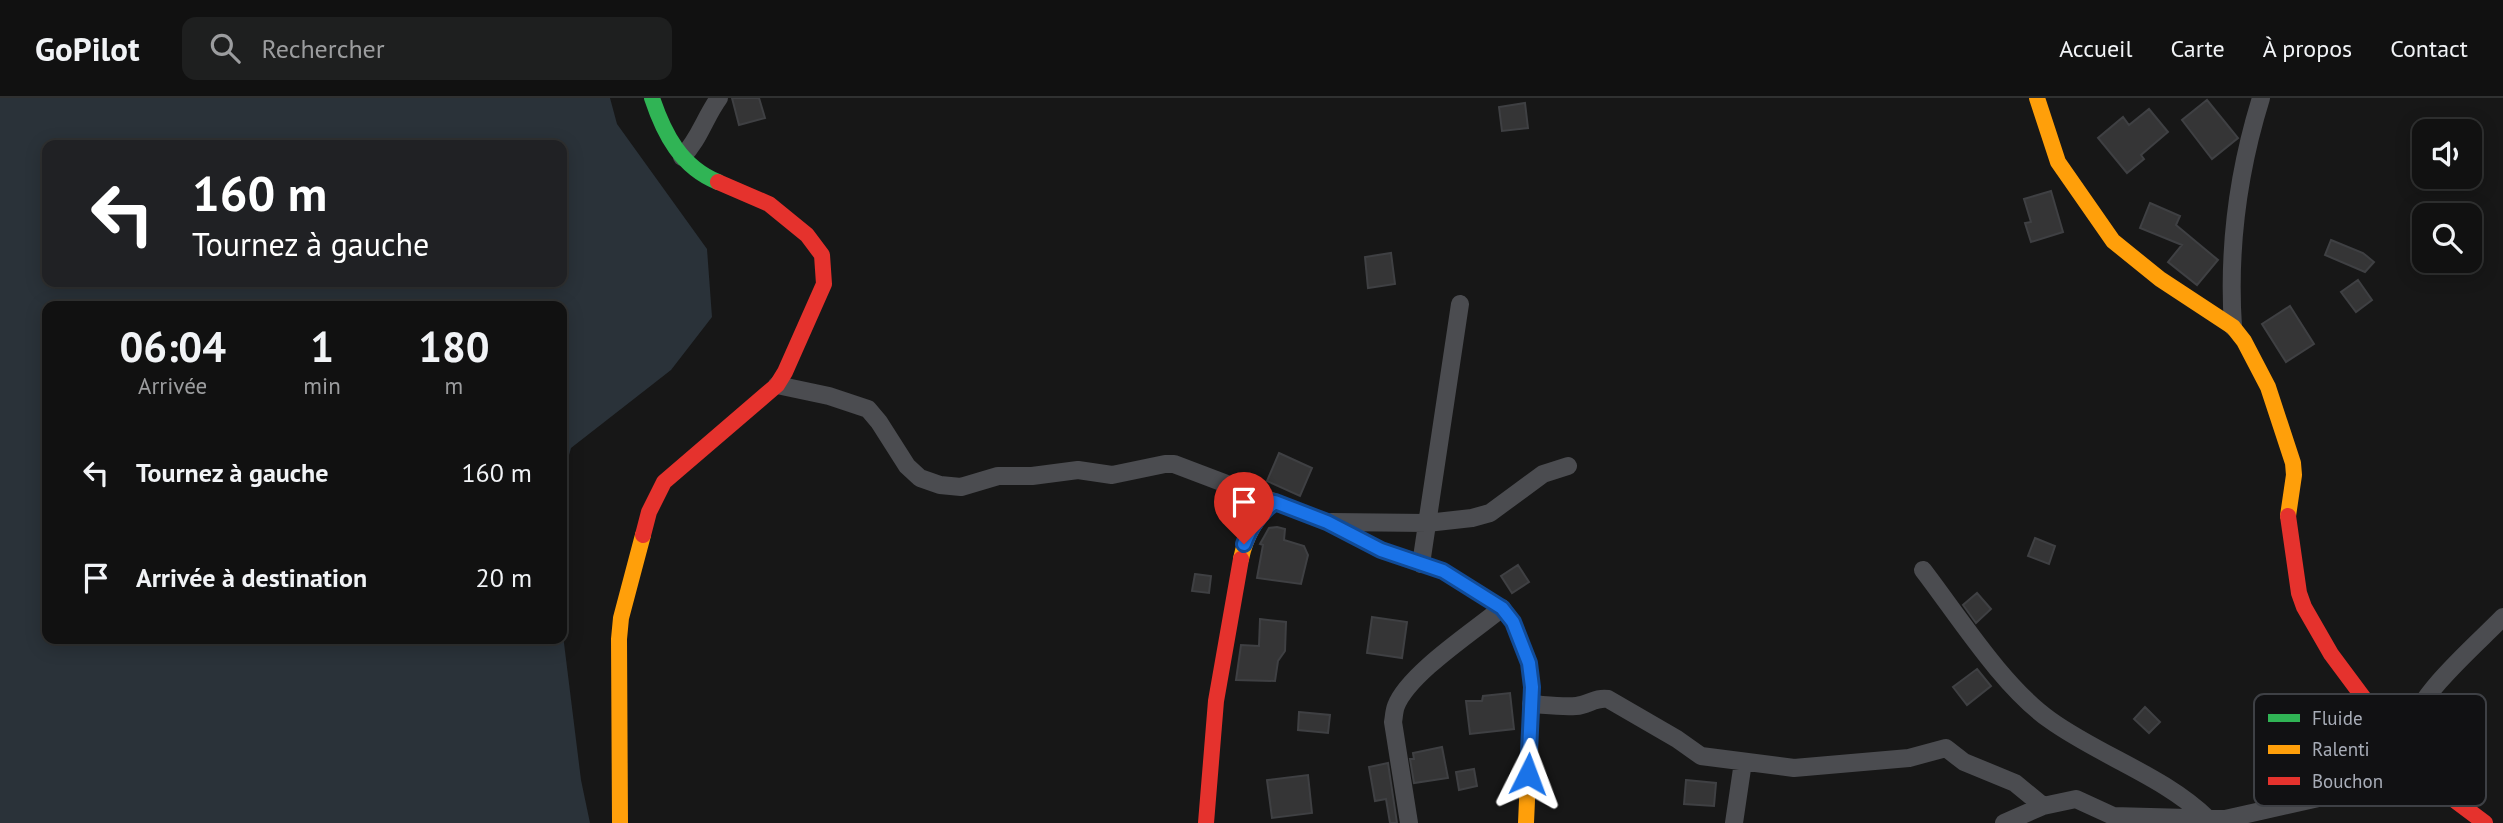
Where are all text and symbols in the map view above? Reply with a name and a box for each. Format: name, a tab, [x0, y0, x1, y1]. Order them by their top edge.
search box	[182, 17, 672, 80]
text: GoPilot	[35, 27, 140, 70]
icon: search	[206, 29, 244, 67]
text: Rechercher	[262, 32, 385, 65]
text: Accueil	[2059, 33, 2133, 64]
text: Carte	[2171, 33, 2225, 64]
text: À propos	[2263, 33, 2352, 64]
text: Contact	[2390, 33, 2468, 64]
map controls	[2412, 119, 2482, 273]
button: sound	[2412, 119, 2482, 189]
text: 160 m	[192, 161, 327, 225]
icon: left	[77, 168, 168, 259]
button: search	[2412, 203, 2482, 273]
text: Tournez à gauche	[192, 223, 429, 265]
text: 06:04	[119, 319, 226, 374]
text: 1	[310, 319, 334, 374]
text: 180	[418, 319, 490, 374]
text: Arrivée	[138, 371, 207, 400]
text: min	[303, 371, 341, 400]
text: m	[445, 371, 463, 400]
icon: left	[77, 454, 115, 492]
text: Tournez à gauche	[136, 456, 328, 489]
text: 160 m	[461, 456, 532, 489]
pin	[1214, 472, 1274, 544]
icon: arrive	[1225, 483, 1263, 521]
icon: arrive	[77, 559, 115, 597]
text: Arrivée à destination	[136, 561, 367, 594]
text: 20 m	[476, 561, 532, 594]
legend	[2254, 694, 2486, 806]
text: Fluide	[2312, 706, 2363, 730]
position arrow	[1491, 737, 1565, 811]
text: Ralenti	[2312, 737, 2370, 761]
text: Bouchon	[2312, 769, 2383, 793]

